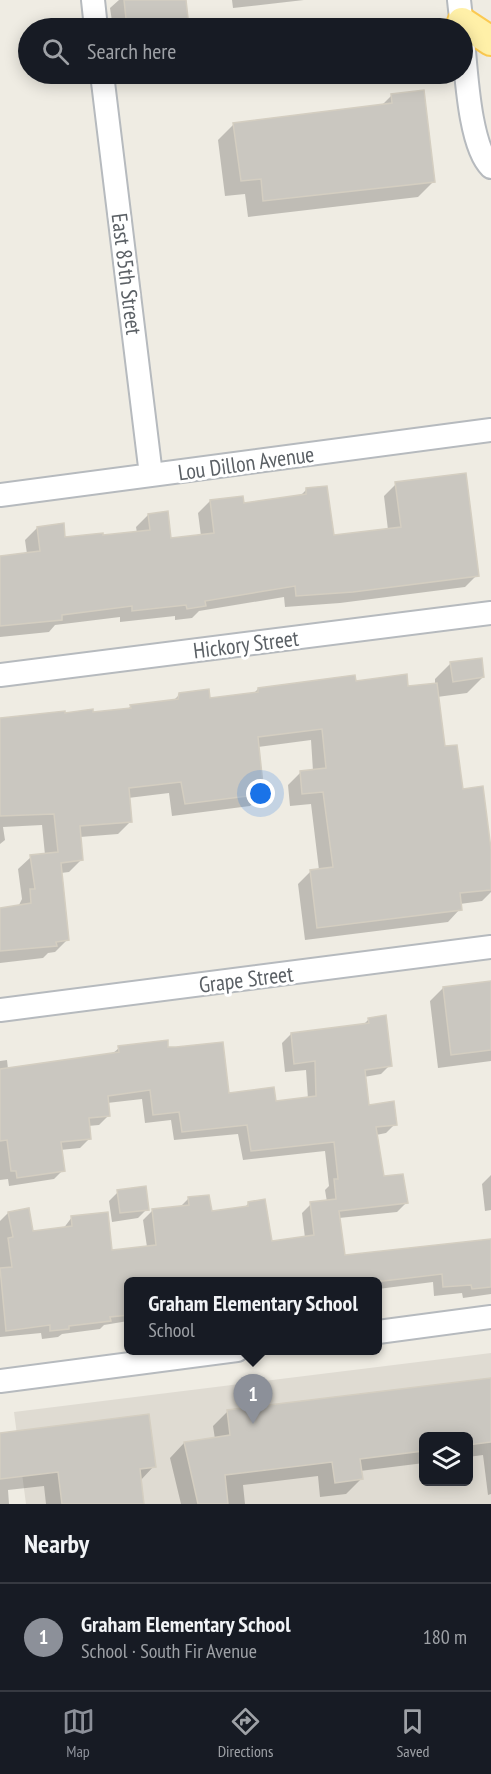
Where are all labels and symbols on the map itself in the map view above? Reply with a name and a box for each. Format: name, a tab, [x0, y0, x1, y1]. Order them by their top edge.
street label: East 85th Street	[106, 212, 148, 336]
street label: Lou Dillon Avenue	[176, 440, 316, 486]
street label: Hickory Street	[192, 624, 300, 664]
your location	[246, 779, 275, 808]
street label: Grape Street	[197, 959, 295, 999]
pin: 1	[234, 1374, 272, 1424]

